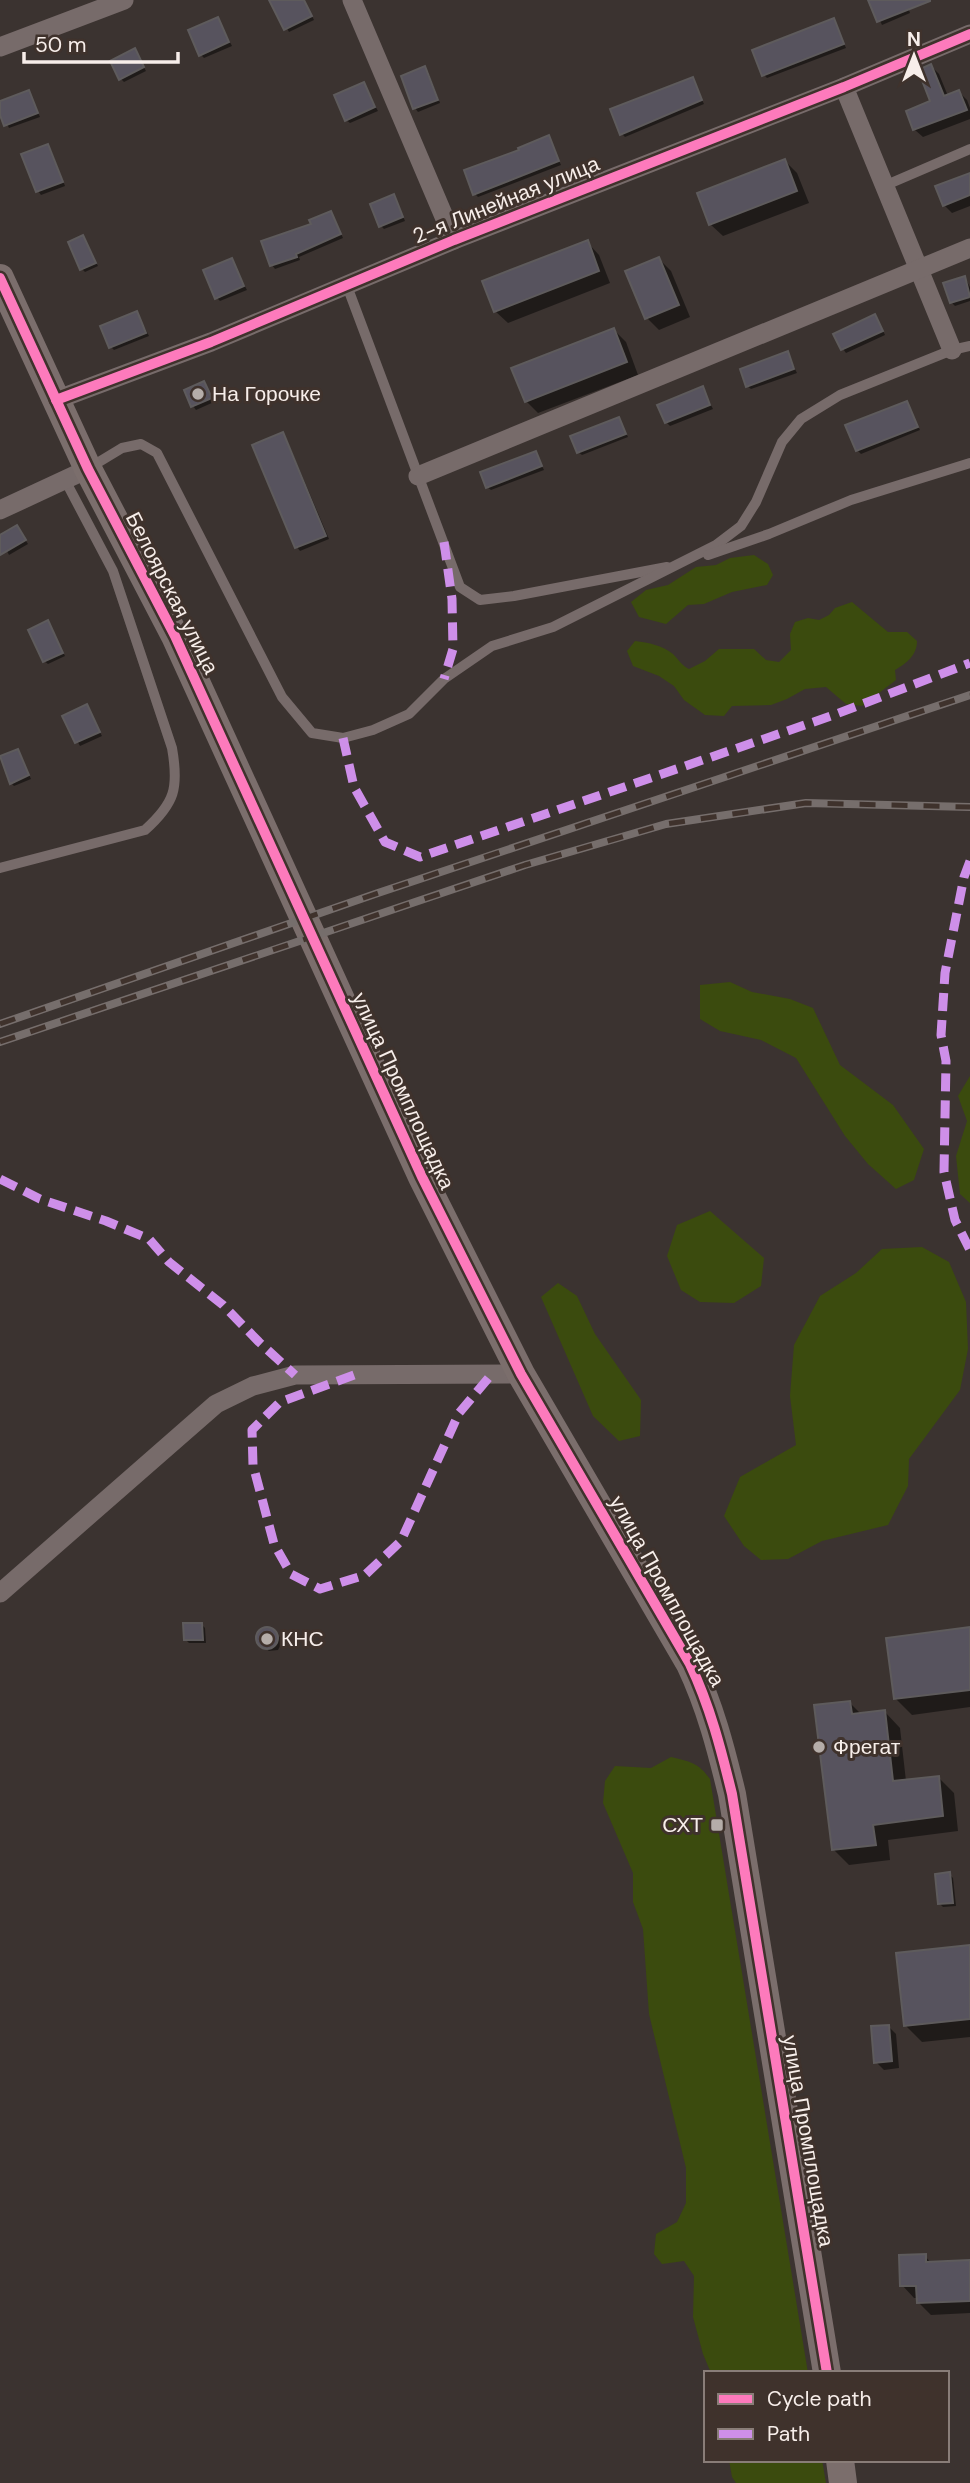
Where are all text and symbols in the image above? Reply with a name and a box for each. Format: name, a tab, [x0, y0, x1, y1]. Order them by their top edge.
scale bar	[24, 21, 178, 65]
north arrow	[879, 21, 949, 91]
text: N	[907, 27, 921, 52]
text: 50 m	[35, 31, 86, 59]
street label: 2-я Линейная улица	[409, 150, 604, 250]
place label: На Горочке	[212, 380, 321, 408]
marker: На Горочке	[190, 386, 206, 402]
street label: Белоярская улица	[119, 507, 225, 679]
street label: улица Промплощадка	[345, 988, 461, 1194]
street label: улица Промплощадка	[603, 1490, 731, 1692]
place label: КНС	[281, 1625, 324, 1653]
marker: КНС	[259, 1631, 275, 1647]
place label: Фрегат	[833, 1733, 901, 1761]
marker: Фрегат	[811, 1739, 827, 1755]
place label: СХТ	[662, 1811, 703, 1839]
marker: СХТ	[709, 1817, 725, 1833]
street label: улица Промплощадка	[776, 2033, 840, 2249]
legend	[704, 2371, 949, 2462]
text: Cycle path	[767, 2385, 872, 2413]
text: Path	[767, 2420, 810, 2448]

